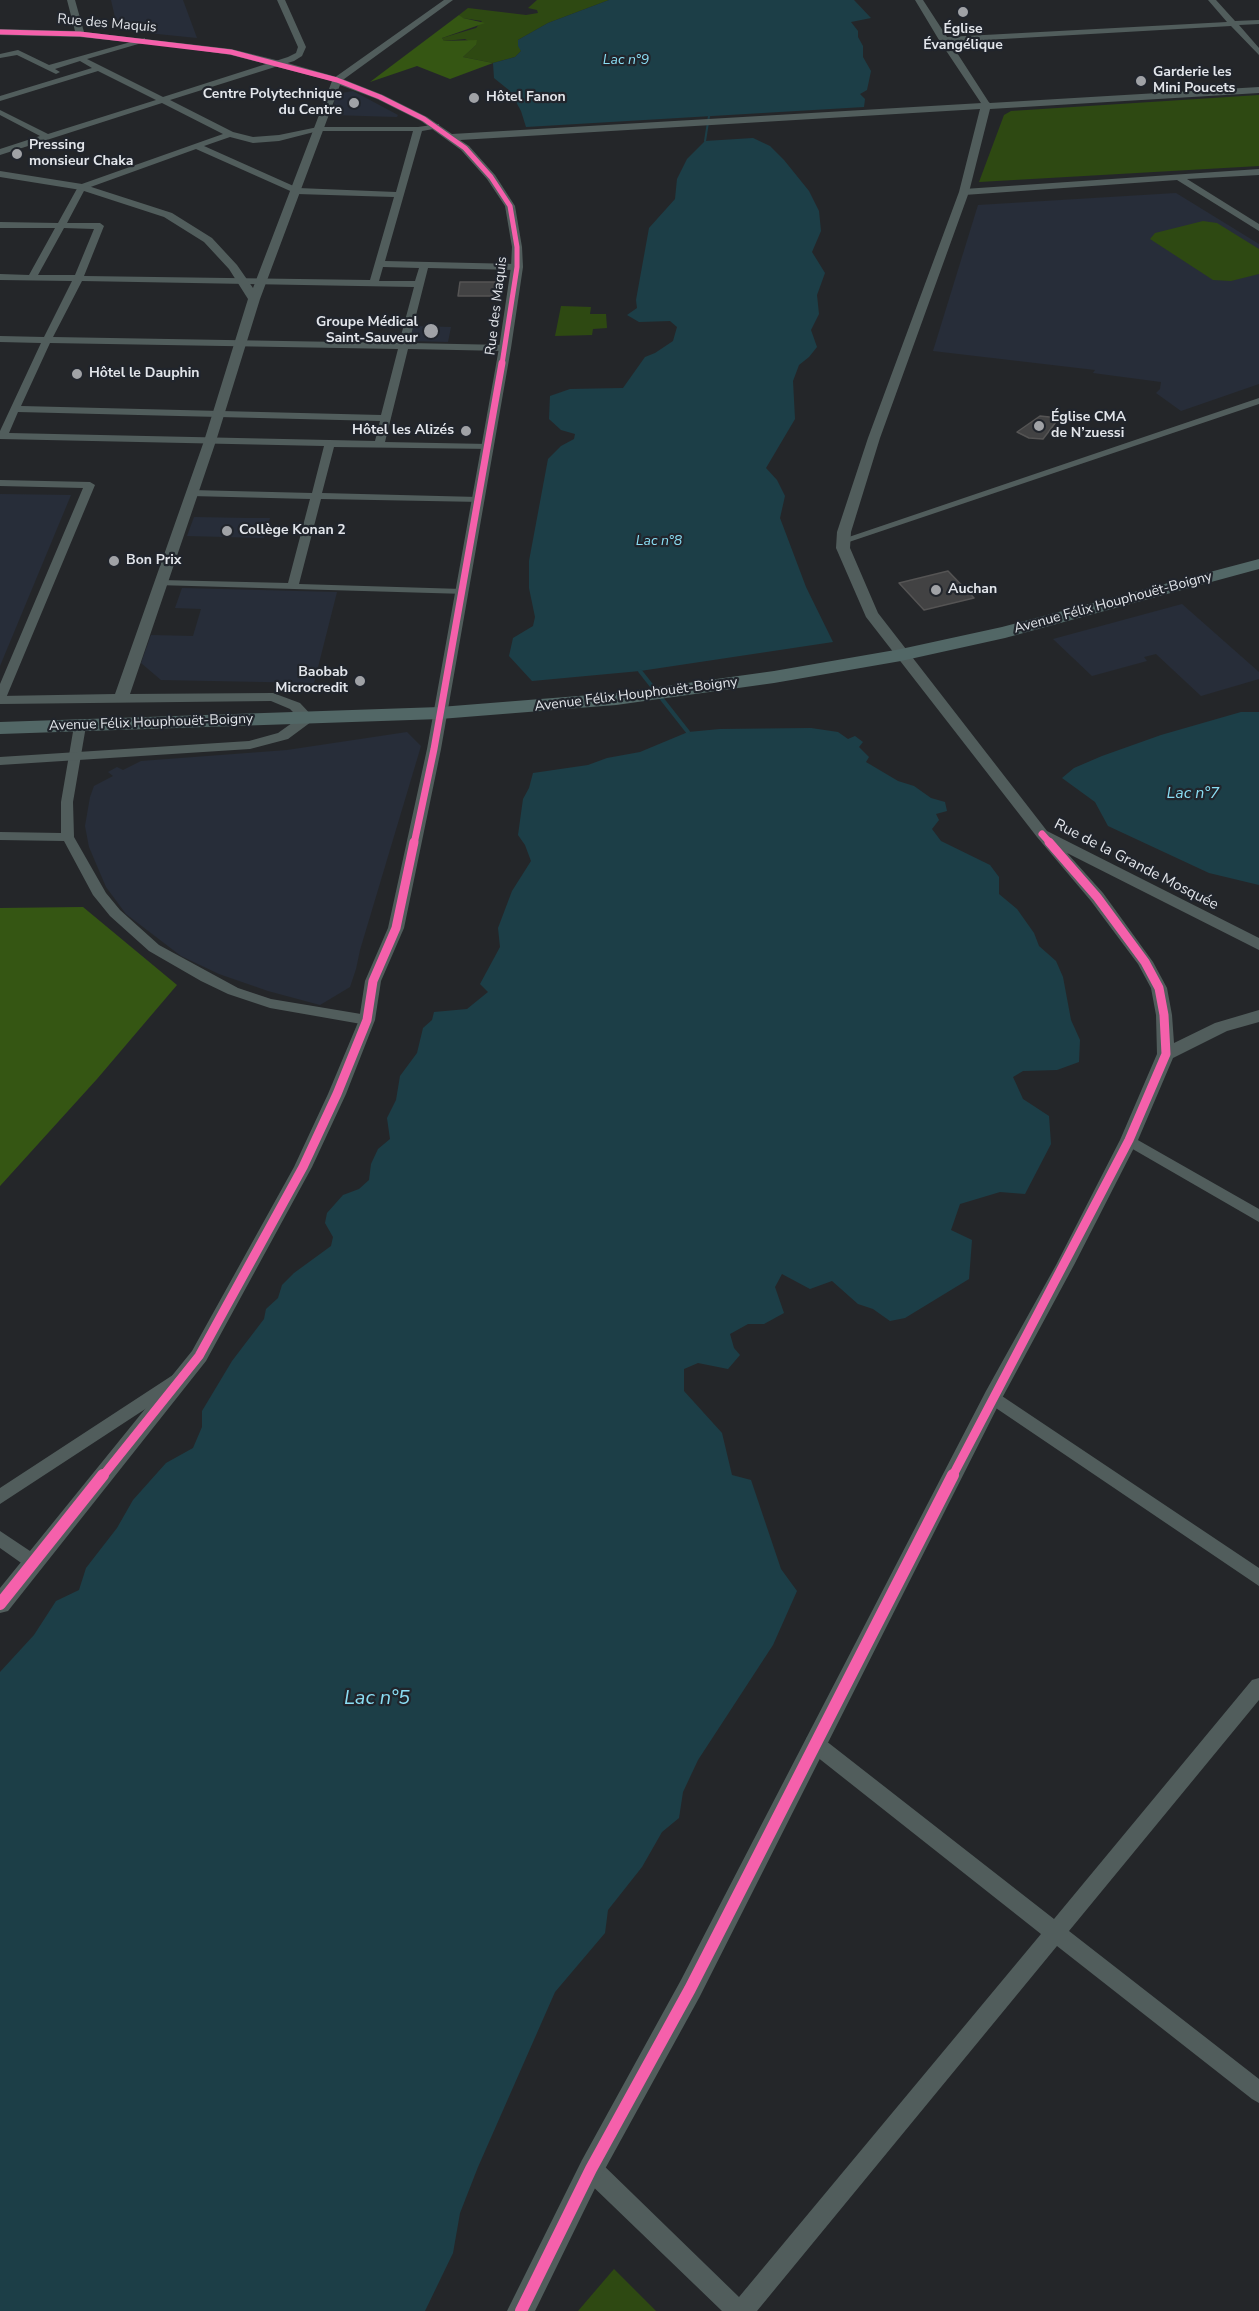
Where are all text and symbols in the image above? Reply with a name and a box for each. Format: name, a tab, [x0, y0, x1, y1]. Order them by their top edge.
marker: Église Évangélique	[956, 5, 970, 19]
street label: Rue des Maquis	[57, 11, 157, 37]
place label: Église Évangélique	[923, 22, 1003, 54]
water label: Lac n°9	[603, 53, 649, 69]
place label: Garderie les Mini Poucets	[1153, 65, 1235, 98]
marker: Garderie les Mini Poucets	[1134, 74, 1148, 88]
place label: Centre Polytechnique du Centre	[203, 87, 342, 120]
place label: Hôtel Fanon	[486, 90, 566, 106]
marker: Hôtel Fanon	[467, 91, 481, 105]
marker: Centre Polytechnique du Centre	[347, 96, 361, 110]
place label: Pressing monsieur Chaka	[29, 138, 133, 170]
marker: Pressing monsieur Chaka	[10, 147, 24, 161]
street label: Rue des Maquis	[483, 256, 511, 356]
place label: Groupe Médical Saint-Sauveur	[316, 315, 418, 348]
marker: Groupe Médical Saint-Sauveur	[422, 322, 440, 340]
place label: Hôtel le Dauphin	[89, 366, 200, 382]
marker: Hôtel le Dauphin	[70, 367, 84, 381]
place label: Église CMA de N’zuessi	[1051, 410, 1126, 442]
marker: Église CMA de N’zuessi	[1032, 419, 1046, 433]
place label: Hôtel les Alizés	[352, 423, 454, 439]
marker: Hôtel les Alizés	[459, 424, 473, 438]
place label: Collège Konan 2	[239, 523, 346, 539]
marker: Collège Konan 2	[220, 524, 234, 538]
water label: Lac n°8	[636, 534, 682, 550]
place label: Bon Prix	[126, 553, 181, 569]
marker: Bon Prix	[107, 554, 121, 568]
street label: Avenue Félix Houphouët-Boigny	[1012, 568, 1214, 638]
place label: Auchan	[948, 582, 997, 598]
marker: Auchan	[929, 583, 943, 597]
place label: Baobab Microcredit	[275, 665, 348, 698]
marker: Baobab Microcredit	[353, 674, 367, 688]
street label: Avenue Félix Houphouët-Boigny	[534, 674, 738, 716]
street label: Avenue Félix Houphouët-Boigny	[49, 711, 253, 735]
water label: Lac n°7	[1167, 784, 1219, 804]
street label: Rue de la Grande Mosquée	[1051, 816, 1221, 914]
water label: Lac n°5	[344, 1687, 410, 1711]

